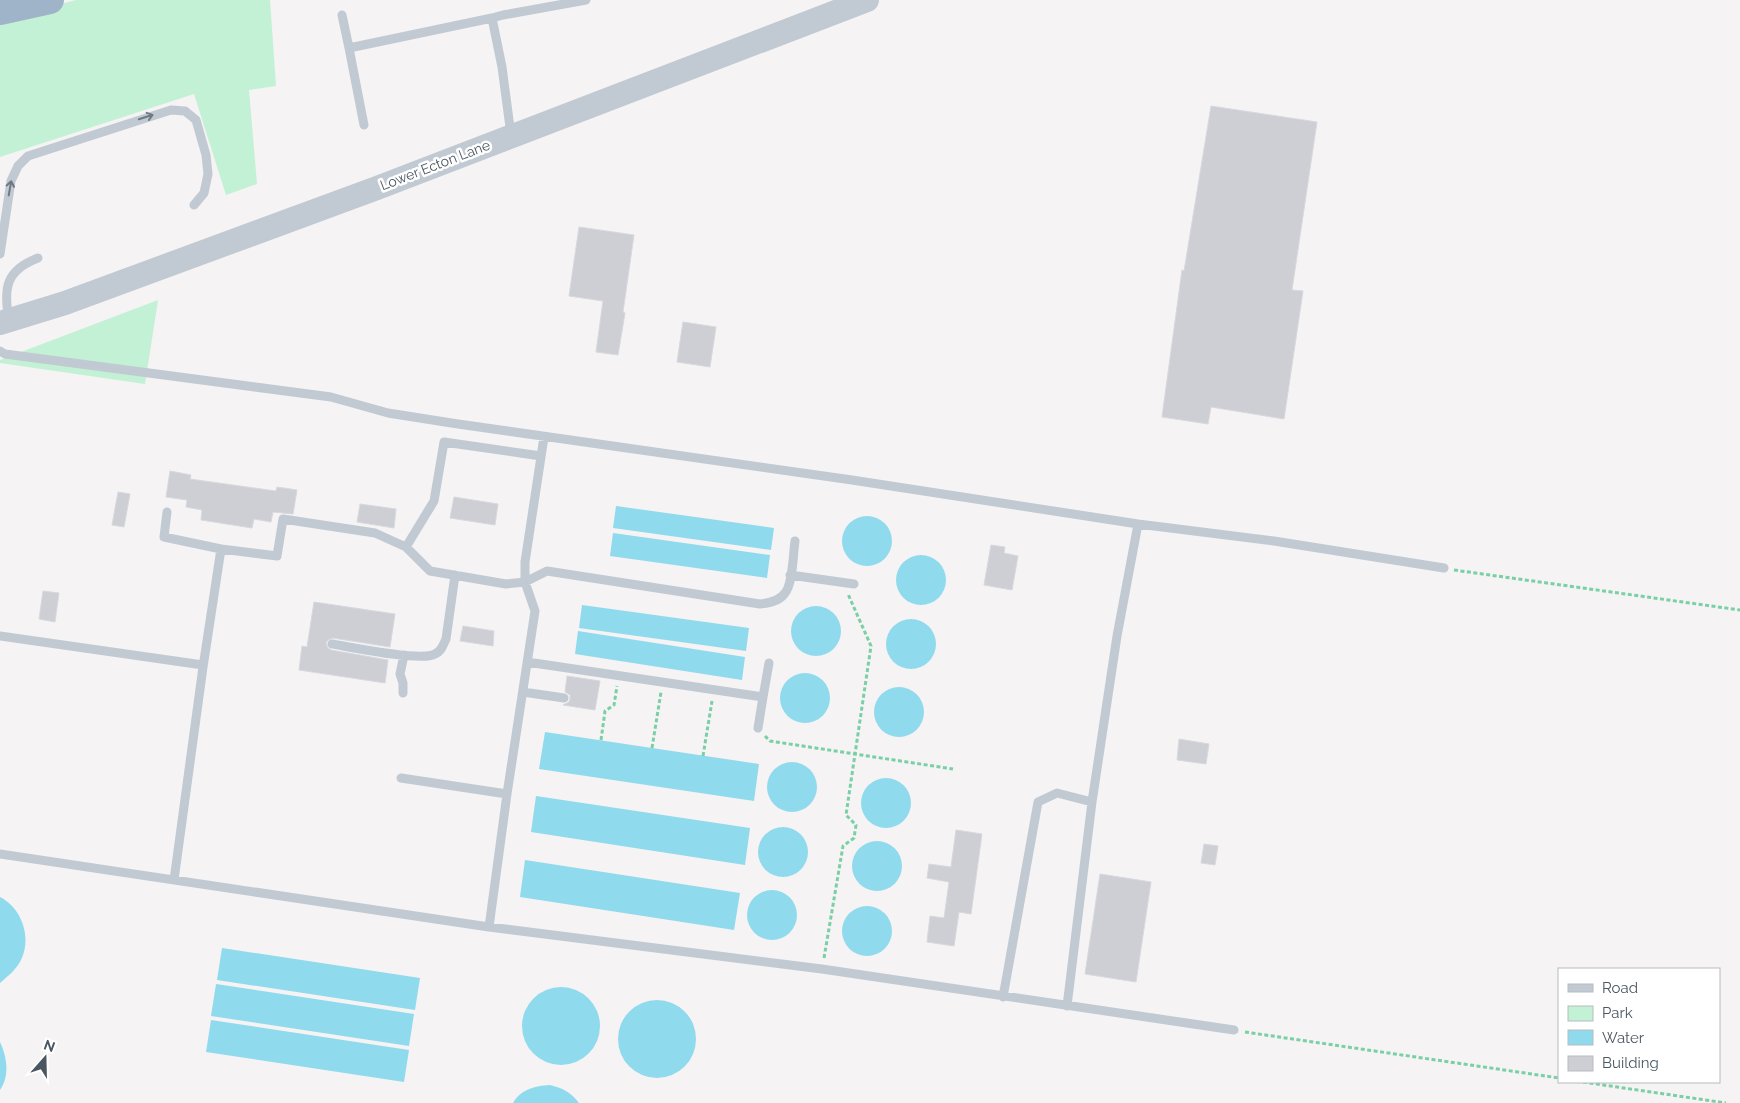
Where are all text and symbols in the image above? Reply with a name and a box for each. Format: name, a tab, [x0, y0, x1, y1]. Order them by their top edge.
one-way arrow	[138, 112, 154, 121]
street label: Lower Ecton Lane	[378, 137, 492, 193]
one-way arrow	[6, 181, 16, 197]
legend	[1558, 968, 1720, 1083]
text: Road	[1602, 979, 1638, 997]
text: Park	[1602, 1004, 1633, 1022]
text: Water	[1602, 1029, 1645, 1047]
north arrow	[20, 1033, 70, 1083]
text: N	[42, 1036, 57, 1055]
text: Building	[1602, 1054, 1659, 1072]

